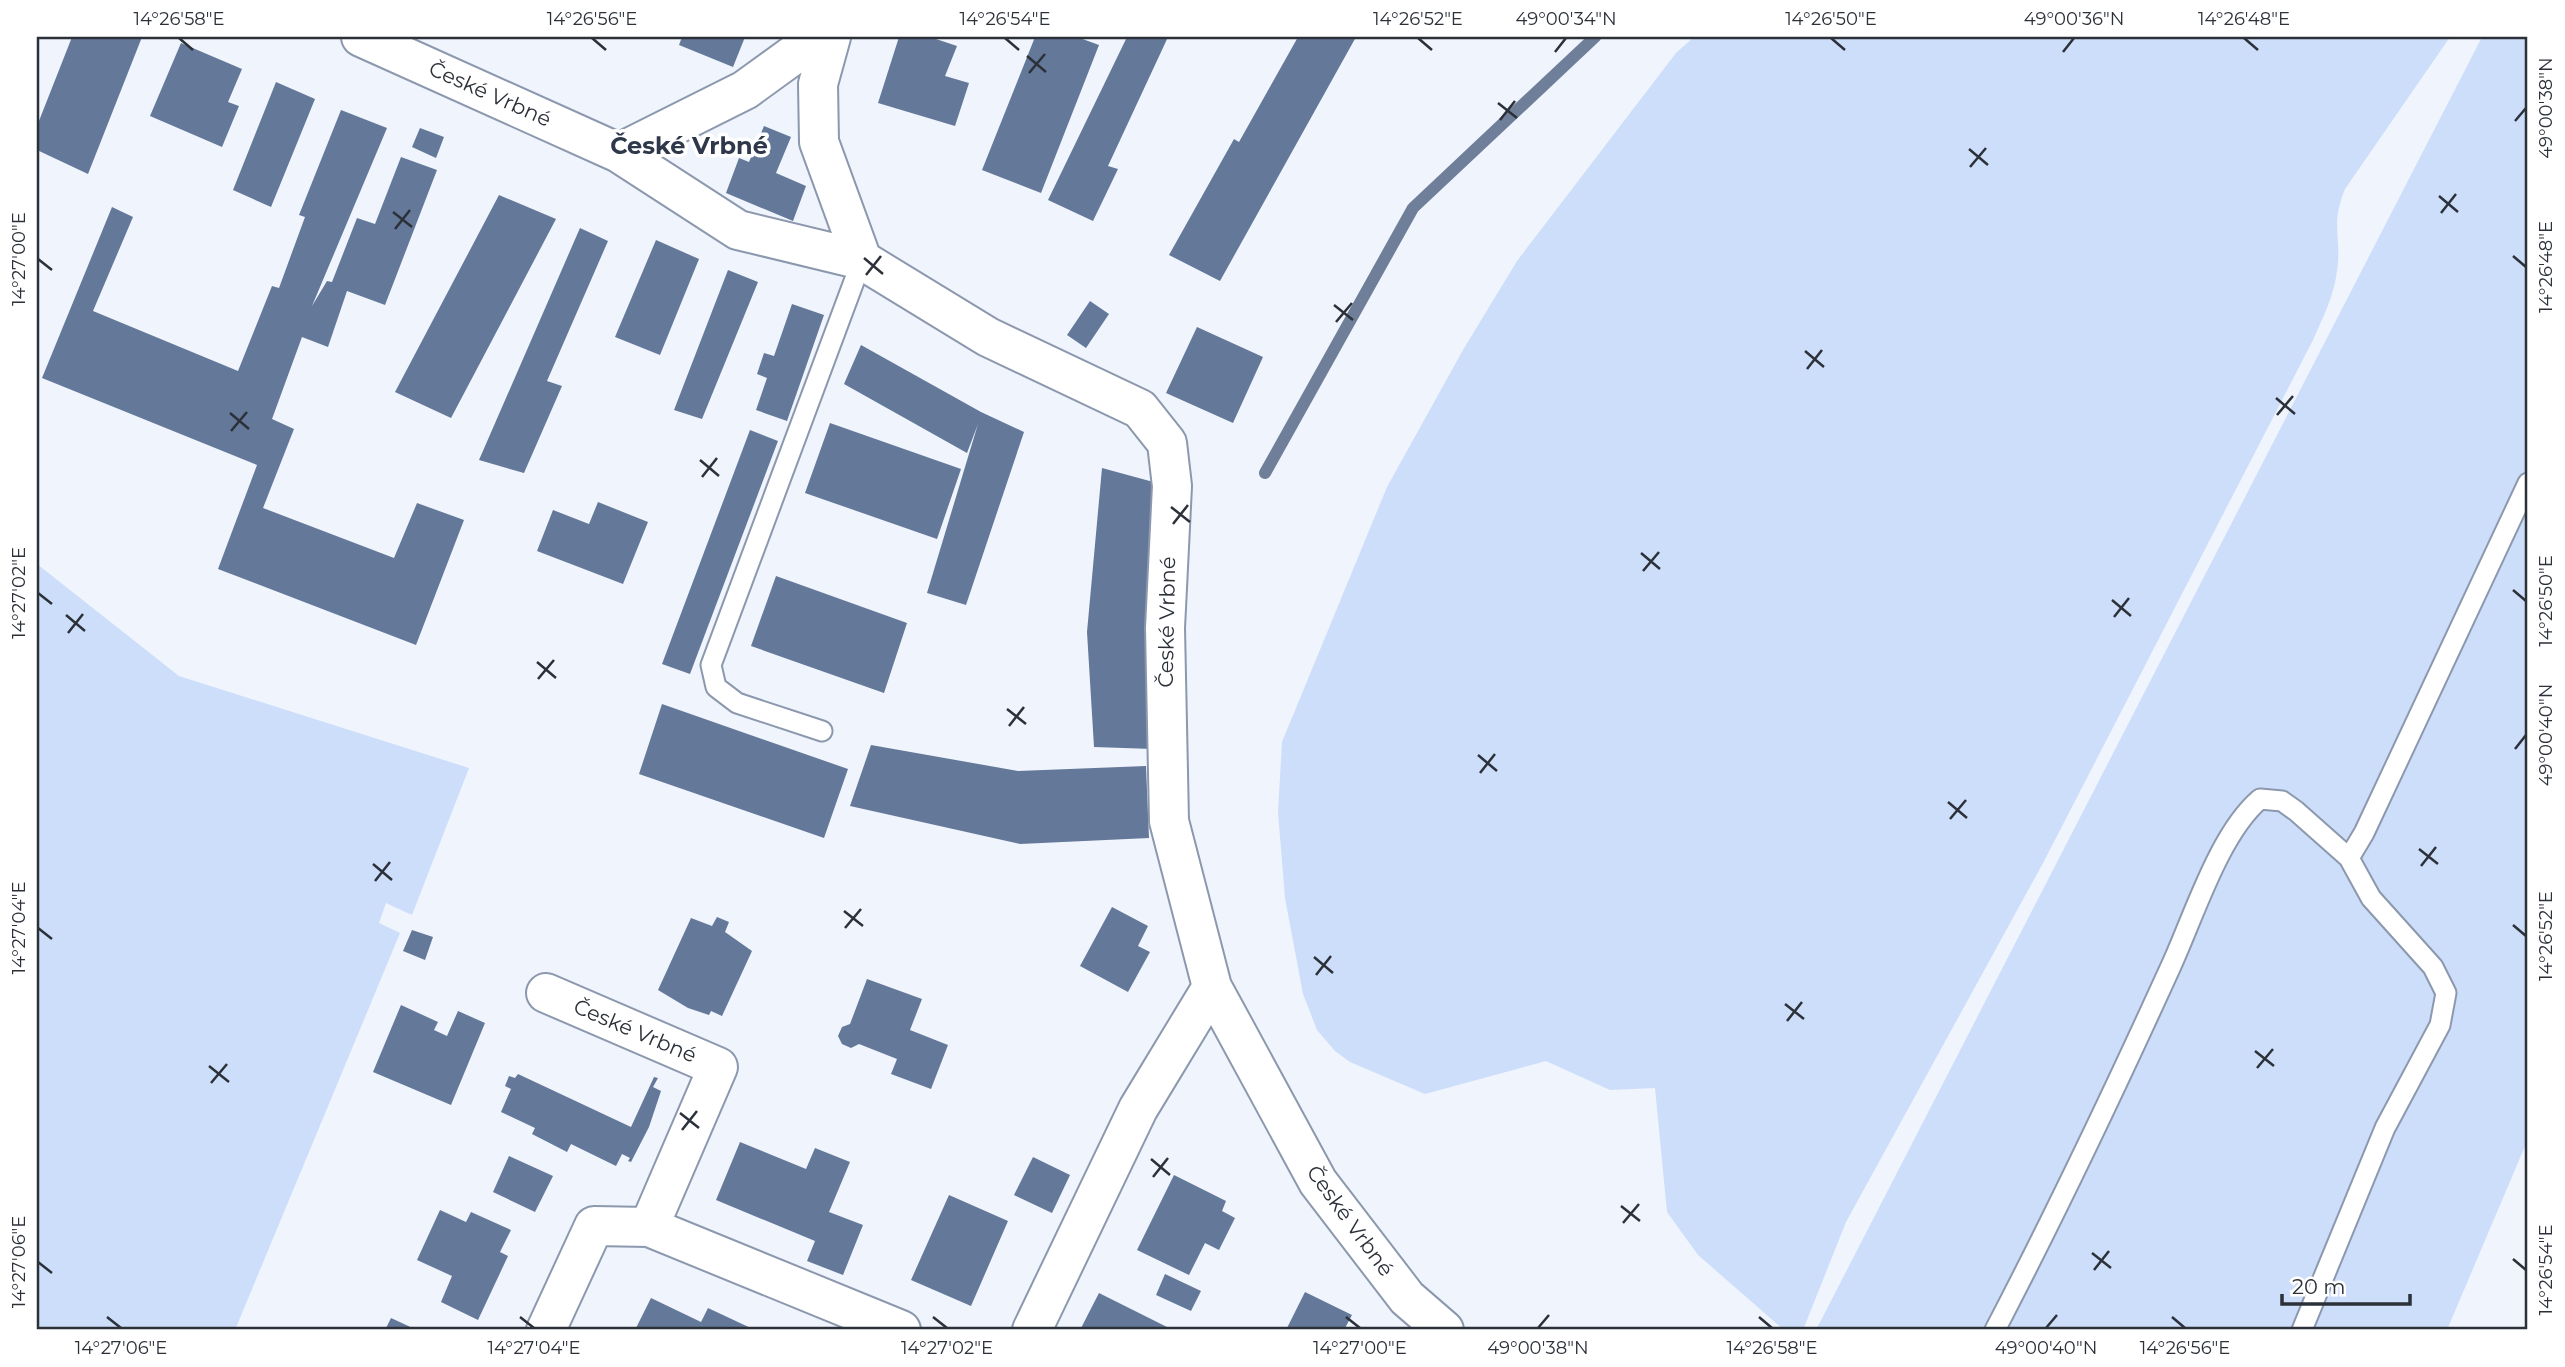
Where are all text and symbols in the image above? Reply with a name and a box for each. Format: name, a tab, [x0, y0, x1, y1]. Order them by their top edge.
text: 14°26'58"E	[133, 8, 225, 30]
text: 14°26'56"E	[547, 8, 637, 30]
text: 14°26'54"E	[959, 8, 1051, 30]
text: 14°26'52"E	[1373, 8, 1463, 30]
text: 49°00'34"N	[1515, 8, 1617, 30]
text: 14°26'50"E	[1785, 8, 1877, 30]
text: 49°00'36"N	[2024, 8, 2124, 30]
text: 14°26'48"E	[2198, 8, 2290, 30]
street label: České Vrbné	[425, 55, 555, 132]
text: 49°00'38"N	[2535, 57, 2557, 159]
district label: České Vrbné	[610, 131, 768, 160]
text: 14°27'00"E	[8, 212, 30, 306]
text: 14°26'48"E	[2535, 221, 2557, 313]
text: 14°27'02"E	[8, 547, 30, 639]
text: 14°26'50"E	[2535, 555, 2557, 647]
street label: České Vrbné	[1153, 556, 1180, 688]
text: 49°00'40"N	[2535, 684, 2557, 786]
text: 14°27'04"E	[8, 881, 30, 975]
text: 14°26'52"E	[2535, 891, 2557, 981]
street label: České Vrbné	[570, 993, 700, 1068]
street label: České Vrbné	[1302, 1160, 1399, 1281]
text: 14°27'06"E	[8, 1216, 30, 1308]
text: 14°26'54"E	[2535, 1224, 2557, 1316]
scale bar	[2282, 1262, 2409, 1306]
text: 20 m	[2292, 1274, 2346, 1299]
text: 14°27'06"E	[75, 1337, 167, 1359]
text: 14°27'04"E	[487, 1337, 581, 1359]
text: 14°27'02"E	[901, 1337, 993, 1359]
text: 14°27'00"E	[1313, 1337, 1407, 1359]
text: 49°00'38"N	[1487, 1337, 1589, 1359]
text: 14°26'58"E	[1726, 1337, 1818, 1359]
text: 49°00'40"N	[1995, 1337, 2097, 1359]
text: 14°26'56"E	[2140, 1337, 2230, 1359]

